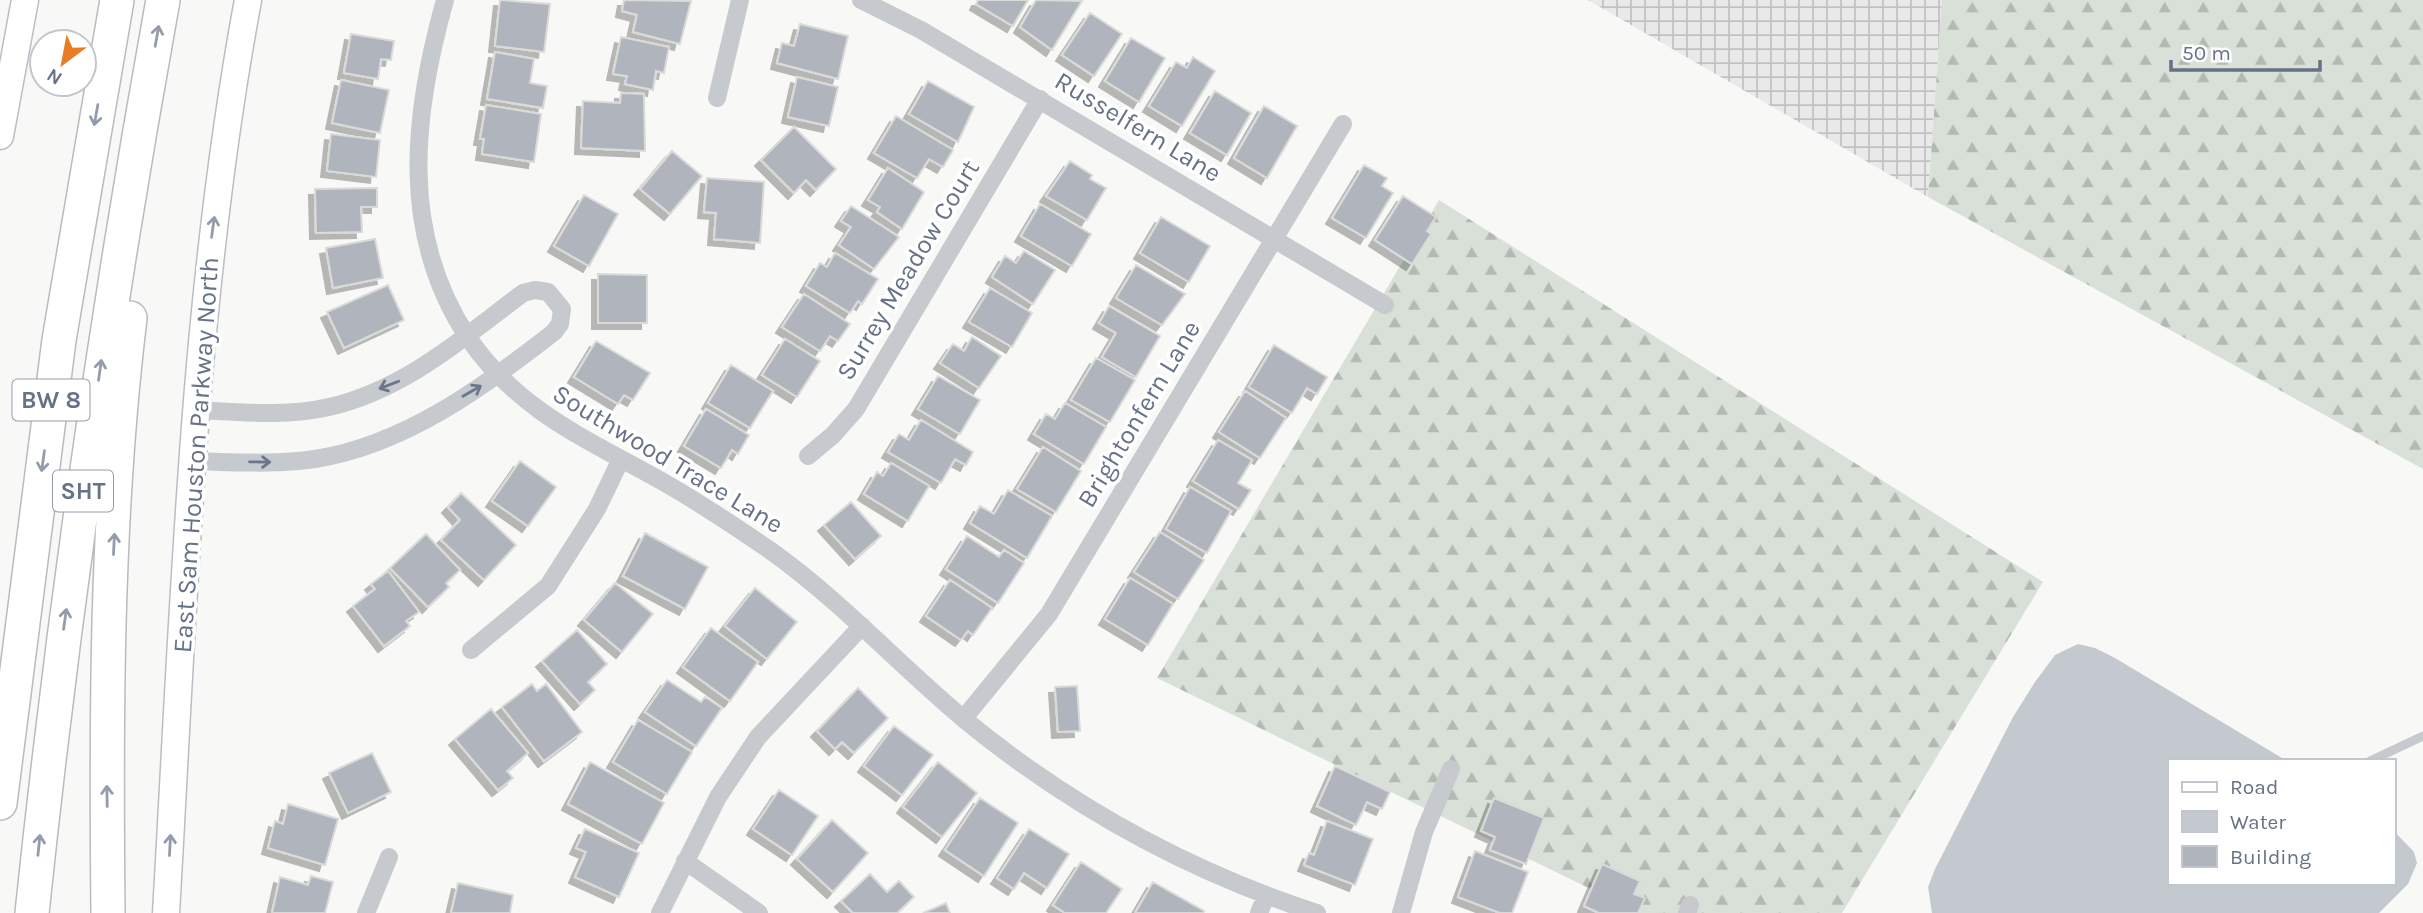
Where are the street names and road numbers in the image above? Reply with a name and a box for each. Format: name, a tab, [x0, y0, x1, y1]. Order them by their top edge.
street label: Russelfern Lane	[1049, 65, 1227, 189]
street label: Surrey Meadow Court	[830, 154, 986, 386]
street label: East Sam Houston Parkway North	[167, 256, 225, 654]
street label: Brightonfern Lane	[1071, 315, 1207, 513]
street label: Southwood Trace Lane	[547, 378, 789, 540]
road number: BW 8	[12, 380, 90, 421]
road number: SHT	[53, 470, 113, 512]

